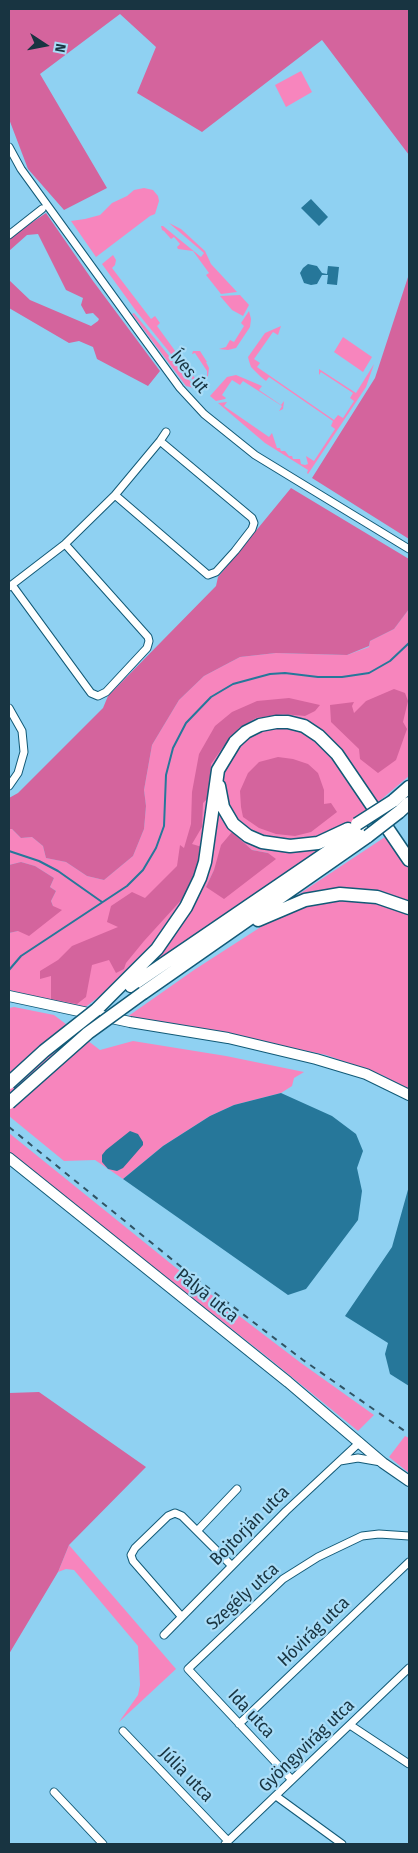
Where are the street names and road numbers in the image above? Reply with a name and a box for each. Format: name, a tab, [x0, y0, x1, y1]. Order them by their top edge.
street label: Íves út	[165, 346, 213, 398]
street label: Pálya utca	[171, 1264, 243, 1328]
street label: Bojtorján utca	[206, 1482, 294, 1570]
street label: Szegély utca	[202, 1559, 284, 1635]
street label: Hóvirág utca	[274, 1593, 354, 1671]
street label: Ida utca	[223, 1685, 279, 1743]
street label: Gyöngyvirág utca	[255, 1695, 359, 1797]
street label: Júlia utca	[155, 1743, 217, 1807]

